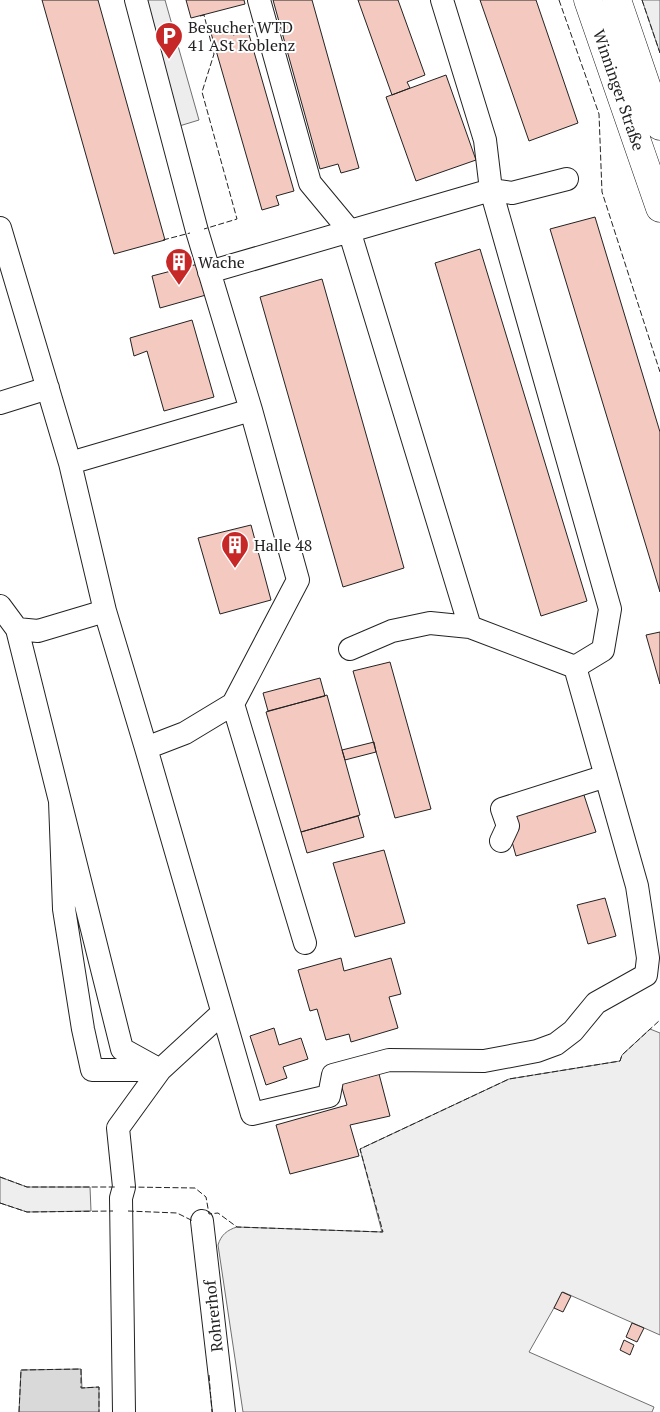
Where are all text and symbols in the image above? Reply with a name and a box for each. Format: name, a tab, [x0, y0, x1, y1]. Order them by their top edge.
place label: Besucher WTD 41 ASt Koblenz	[188, 16, 295, 56]
parking icon: Besucher WTD 41 ASt Koblenz	[154, 21, 184, 60]
street label: Winninger Straße	[588, 27, 650, 153]
building icon: Wache	[164, 247, 194, 286]
place label: Wache	[198, 251, 245, 273]
building icon: Halle 48	[220, 530, 250, 569]
place label: Halle 48	[254, 534, 312, 556]
street label: Rohrerhof	[198, 1277, 228, 1353]

